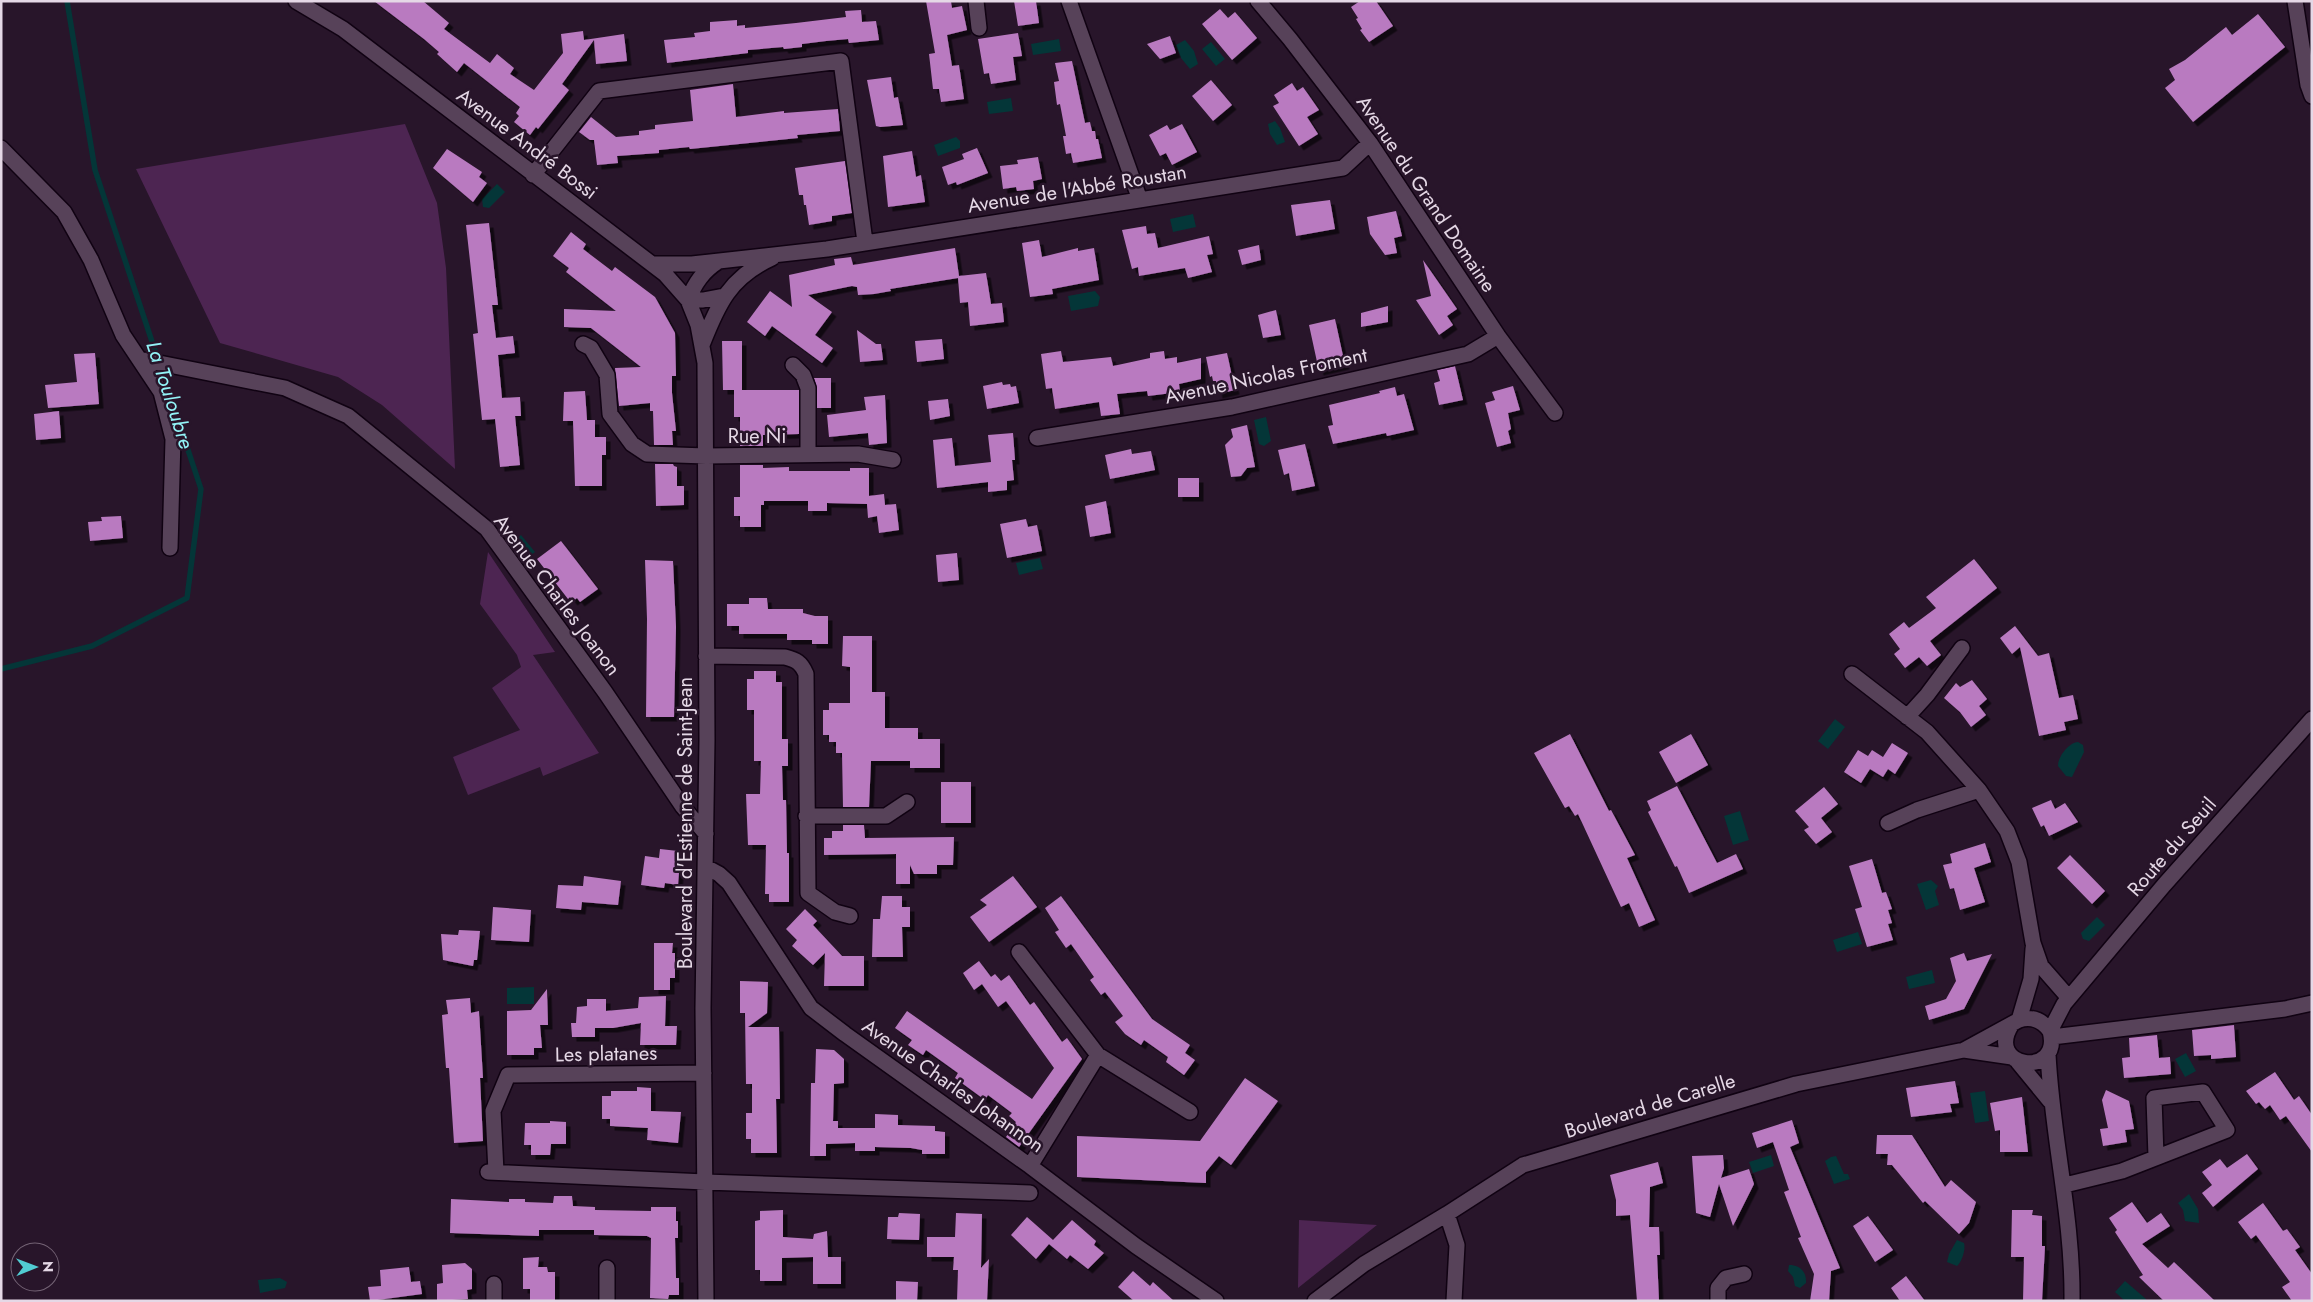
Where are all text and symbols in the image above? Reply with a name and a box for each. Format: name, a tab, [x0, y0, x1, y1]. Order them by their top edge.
street label: Avenue André Bossi	[451, 81, 603, 207]
street label: Avenue du Grand Domaine	[1349, 90, 1503, 298]
street label: Avenue de l'Abbé Roustan	[965, 157, 1189, 221]
water label: La Touloubre	[138, 337, 202, 453]
street label: Avenue Nicolas Froment	[1162, 340, 1370, 412]
street label: Rue Ni	[728, 422, 786, 451]
street label: Avenue Charles Joanon	[487, 508, 627, 682]
street label: Boulevard d'Estienne de Saint-Jean	[671, 677, 700, 969]
street label: Route du Seuil	[2121, 791, 2223, 903]
street label: Avenue Charles Johannon	[856, 1012, 1050, 1160]
street label: Les platanes	[555, 1039, 657, 1069]
street label: Boulevard de Carelle	[1561, 1066, 1739, 1146]
north arrow	[10, 1242, 60, 1292]
text: N	[38, 1261, 58, 1273]

